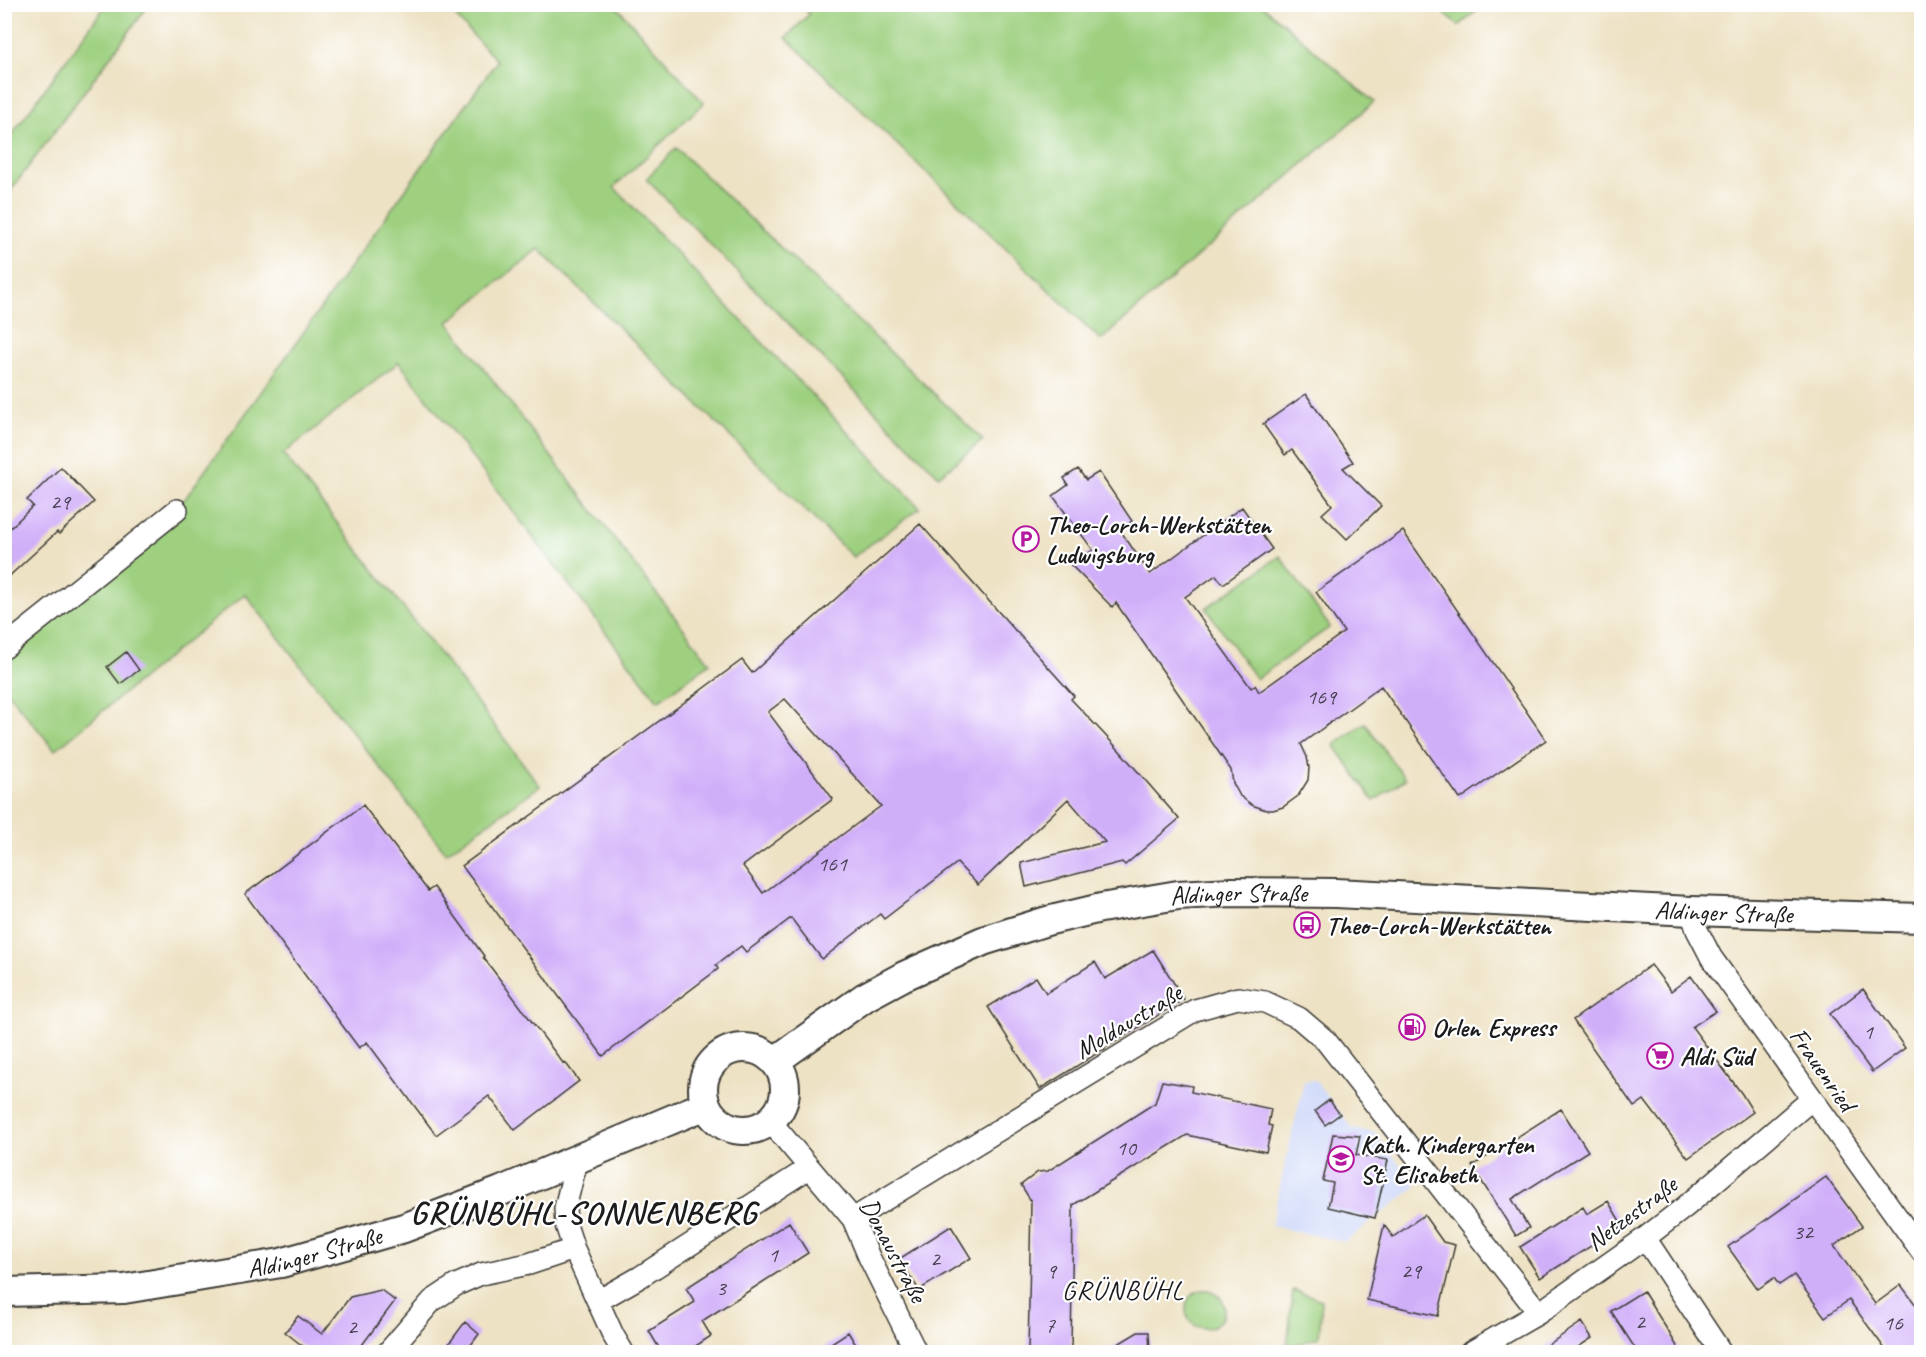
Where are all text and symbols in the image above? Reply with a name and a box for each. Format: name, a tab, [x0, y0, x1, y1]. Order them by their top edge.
house number: 29	[50, 488, 72, 516]
place label: Theo-Lorch-Werkstätten Ludwigsburg	[1046, 508, 1273, 571]
parking icon: Theo-Lorch-Werkstätten Ludwigsburg	[1011, 524, 1041, 554]
house number: 169	[1306, 683, 1338, 711]
house number: 161	[817, 850, 848, 878]
street label: Aldinger Straße	[1167, 876, 1310, 913]
street label: Aldinger Straße	[1654, 893, 1795, 931]
place label: Theo-Lorch-Werkstätten	[1326, 909, 1553, 942]
bus stop icon: Theo-Lorch-Werkstätten	[1292, 910, 1322, 940]
street label: Moldaustraße	[1069, 975, 1190, 1066]
place label: Orlen Express	[1432, 1011, 1558, 1044]
fuel station icon: Orlen Express	[1397, 1012, 1427, 1042]
house number: 1	[1863, 1018, 1874, 1046]
street label: Frauenried	[1782, 1021, 1865, 1121]
place label: Aldi Süd	[1680, 1040, 1757, 1073]
supermarket icon: Aldi Süd	[1645, 1041, 1675, 1071]
place label: Kath. Kindergarten St. Elisabeth	[1360, 1128, 1535, 1191]
house number: 10	[1116, 1134, 1138, 1162]
school or university icon: Kath. Kindergarten St. Elisabeth	[1326, 1144, 1356, 1174]
street label: Netzestraße	[1579, 1167, 1686, 1258]
district label: GRÜNBÜHL-SONNENBERG	[410, 1192, 760, 1233]
street label: Donaustraße	[852, 1193, 936, 1310]
house number: 32	[1793, 1218, 1815, 1246]
street label: Aldinger Straße	[245, 1219, 388, 1285]
house number: 1	[768, 1241, 779, 1269]
house number: 2	[930, 1245, 942, 1273]
house number: 9	[1046, 1257, 1058, 1285]
house number: 29	[1401, 1257, 1423, 1285]
district label: GRÜNBÜHL	[1062, 1273, 1184, 1307]
house number: 3	[716, 1274, 728, 1302]
house number: 2	[1635, 1308, 1647, 1336]
house number: 16	[1883, 1309, 1904, 1337]
house number: 7	[1045, 1311, 1056, 1339]
house number: 2	[347, 1313, 359, 1341]

